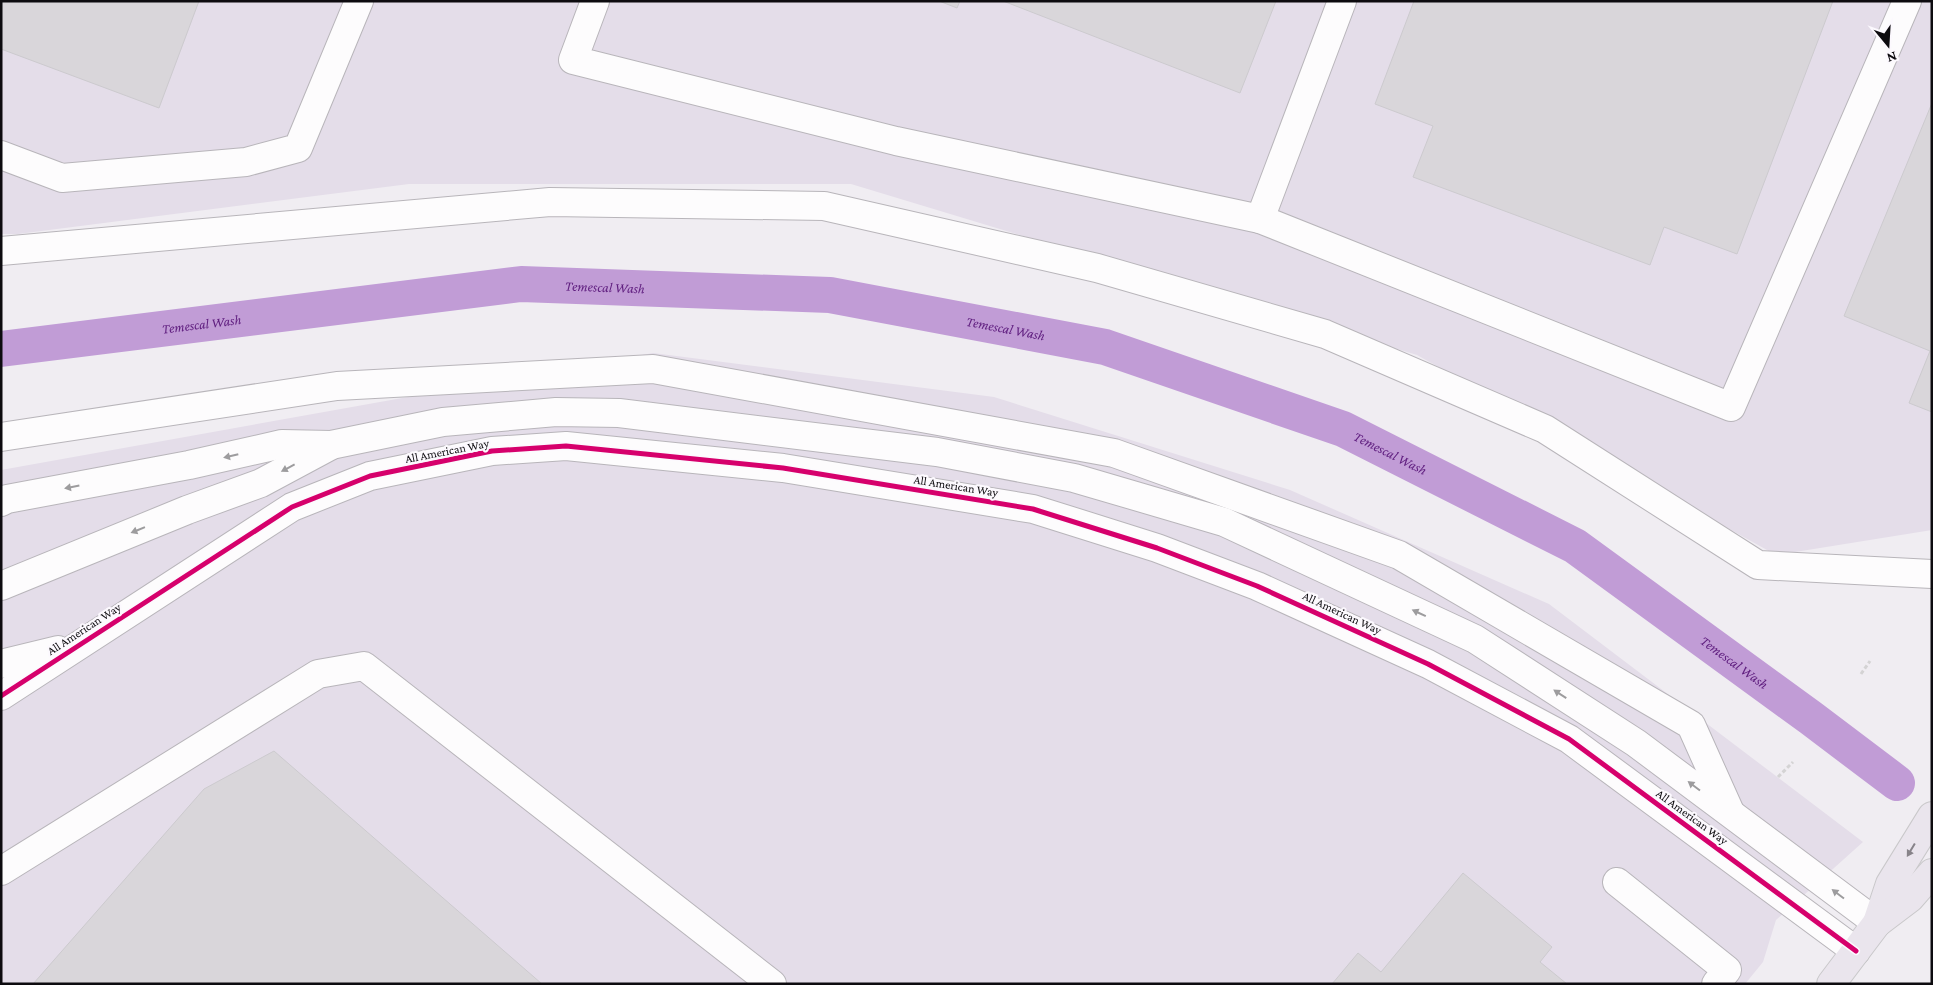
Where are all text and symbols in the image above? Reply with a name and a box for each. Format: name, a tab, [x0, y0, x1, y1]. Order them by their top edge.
north arrow	[1863, 20, 1913, 70]
text: N	[1885, 48, 1899, 67]
water label: Temescal Wash	[565, 278, 645, 296]
water label: Temescal Wash	[161, 311, 242, 337]
water label: Temescal Wash	[965, 313, 1047, 344]
water label: Temescal Wash	[1351, 428, 1430, 478]
street label: All American Way	[404, 436, 491, 466]
one-way arrow	[223, 452, 239, 460]
one-way arrow	[281, 464, 295, 473]
street label: All American Way	[913, 472, 1000, 500]
one-way arrow	[63, 483, 79, 491]
one-way arrow	[130, 526, 145, 534]
street label: All American Way	[1300, 589, 1384, 638]
street label: All American Way	[44, 600, 124, 658]
one-way arrow	[1412, 609, 1426, 617]
water label: Temescal Wash	[1698, 632, 1772, 692]
one-way arrow	[1553, 689, 1567, 698]
one-way arrow	[1687, 781, 1701, 791]
street label: All American Way	[1653, 786, 1731, 848]
one-way arrow	[1907, 843, 1916, 856]
one-way arrow	[1831, 889, 1845, 899]

